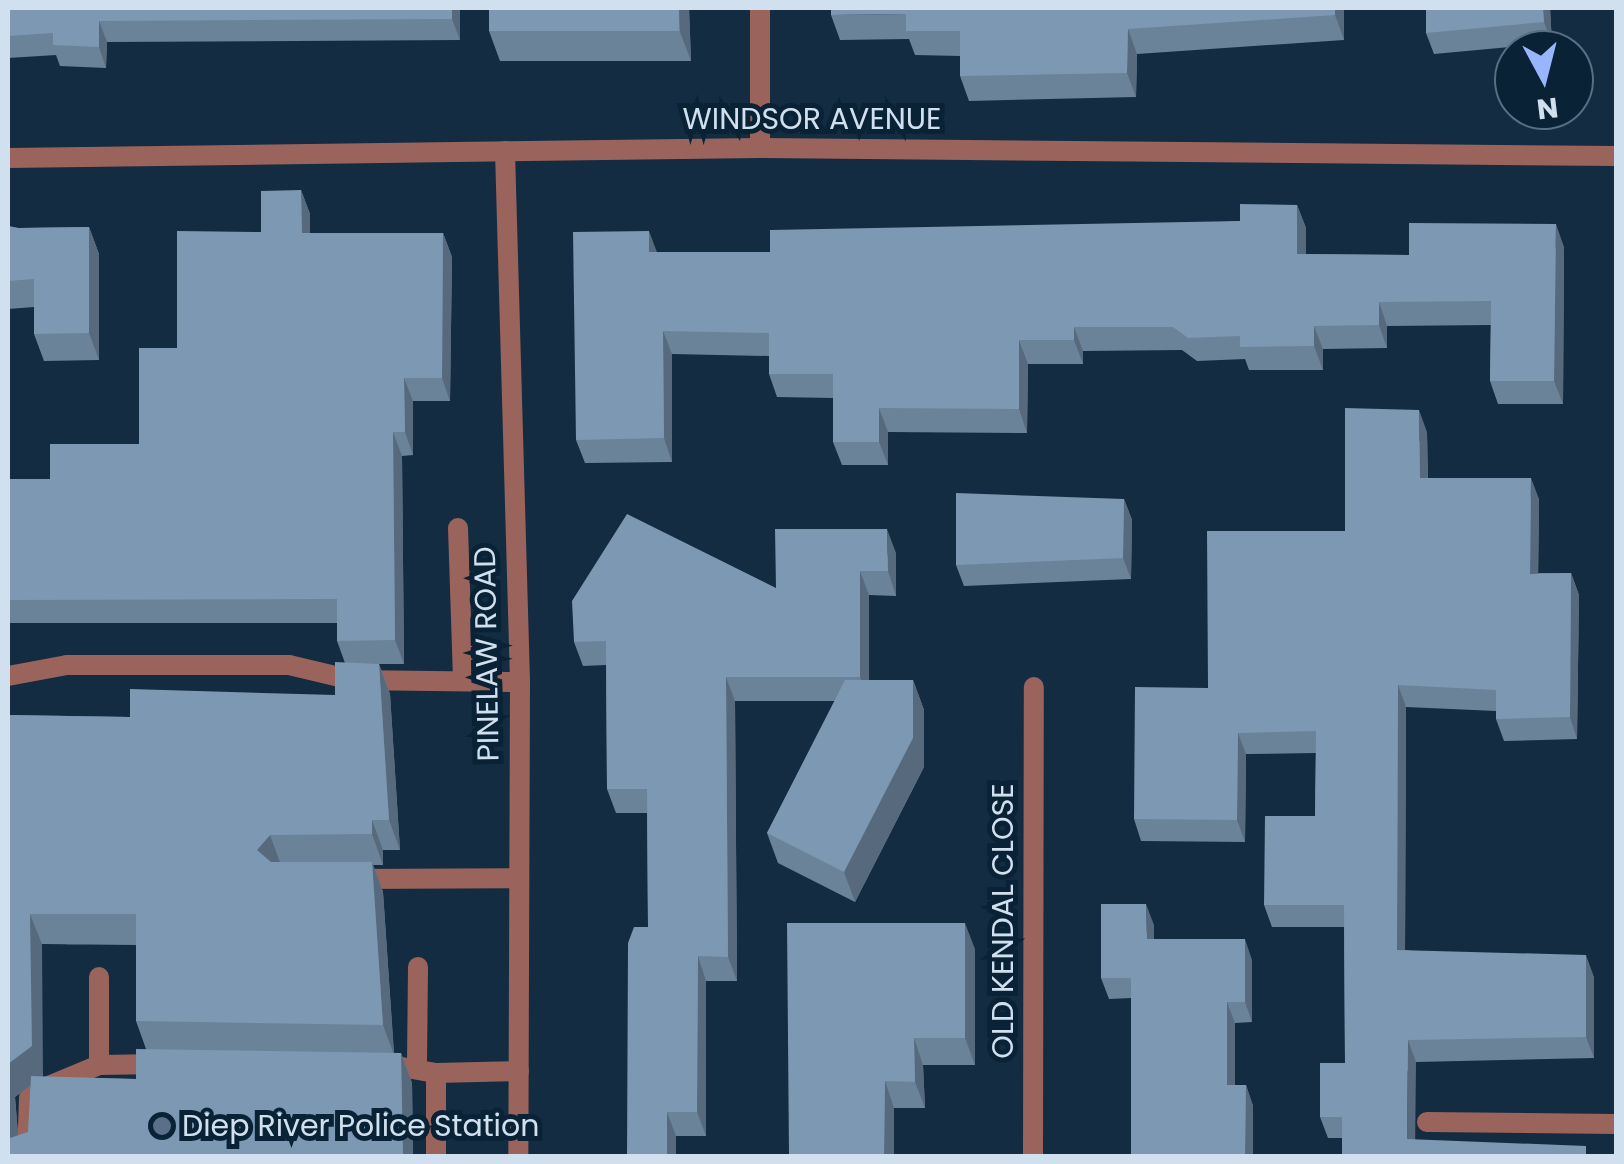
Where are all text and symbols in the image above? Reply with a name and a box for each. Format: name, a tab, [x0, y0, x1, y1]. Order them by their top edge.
north arrow	[1494, 30, 1594, 130]
text: N	[1535, 88, 1560, 129]
street label: WINDSOR AVENUE	[682, 101, 942, 137]
street label: PINELAW ROAD	[467, 546, 507, 762]
street label: OLD KENDAL CLOSE	[985, 783, 1021, 1059]
place label: Diep River Police Station	[182, 1108, 539, 1144]
marker: Diep River Police Station	[151, 1115, 173, 1137]

